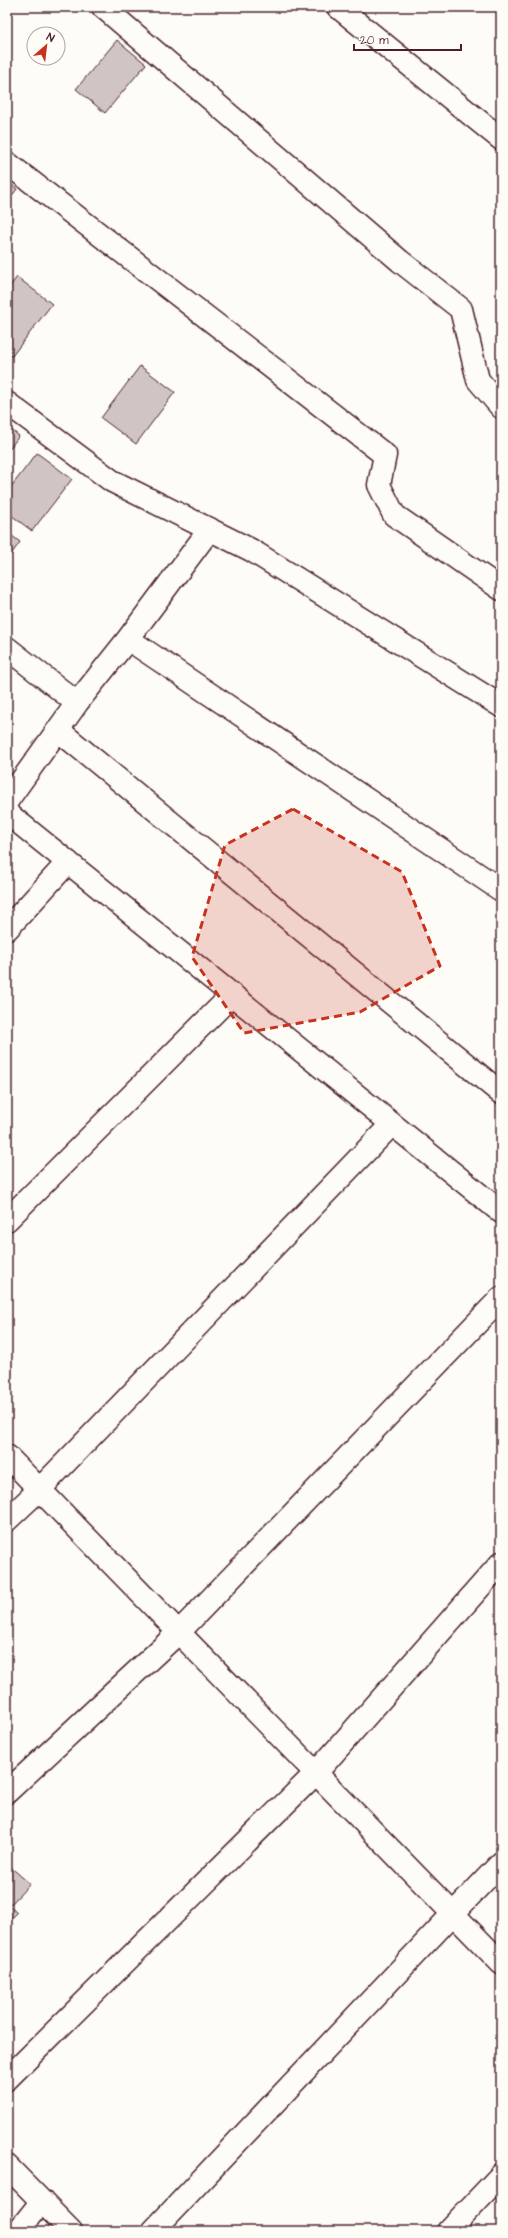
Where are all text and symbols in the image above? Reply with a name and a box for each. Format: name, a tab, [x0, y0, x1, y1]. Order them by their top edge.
north arrow	[26, 26, 66, 66]
scale bar	[354, 26, 461, 52]
text: N	[44, 29, 57, 46]
text: 20 m	[360, 32, 389, 49]

